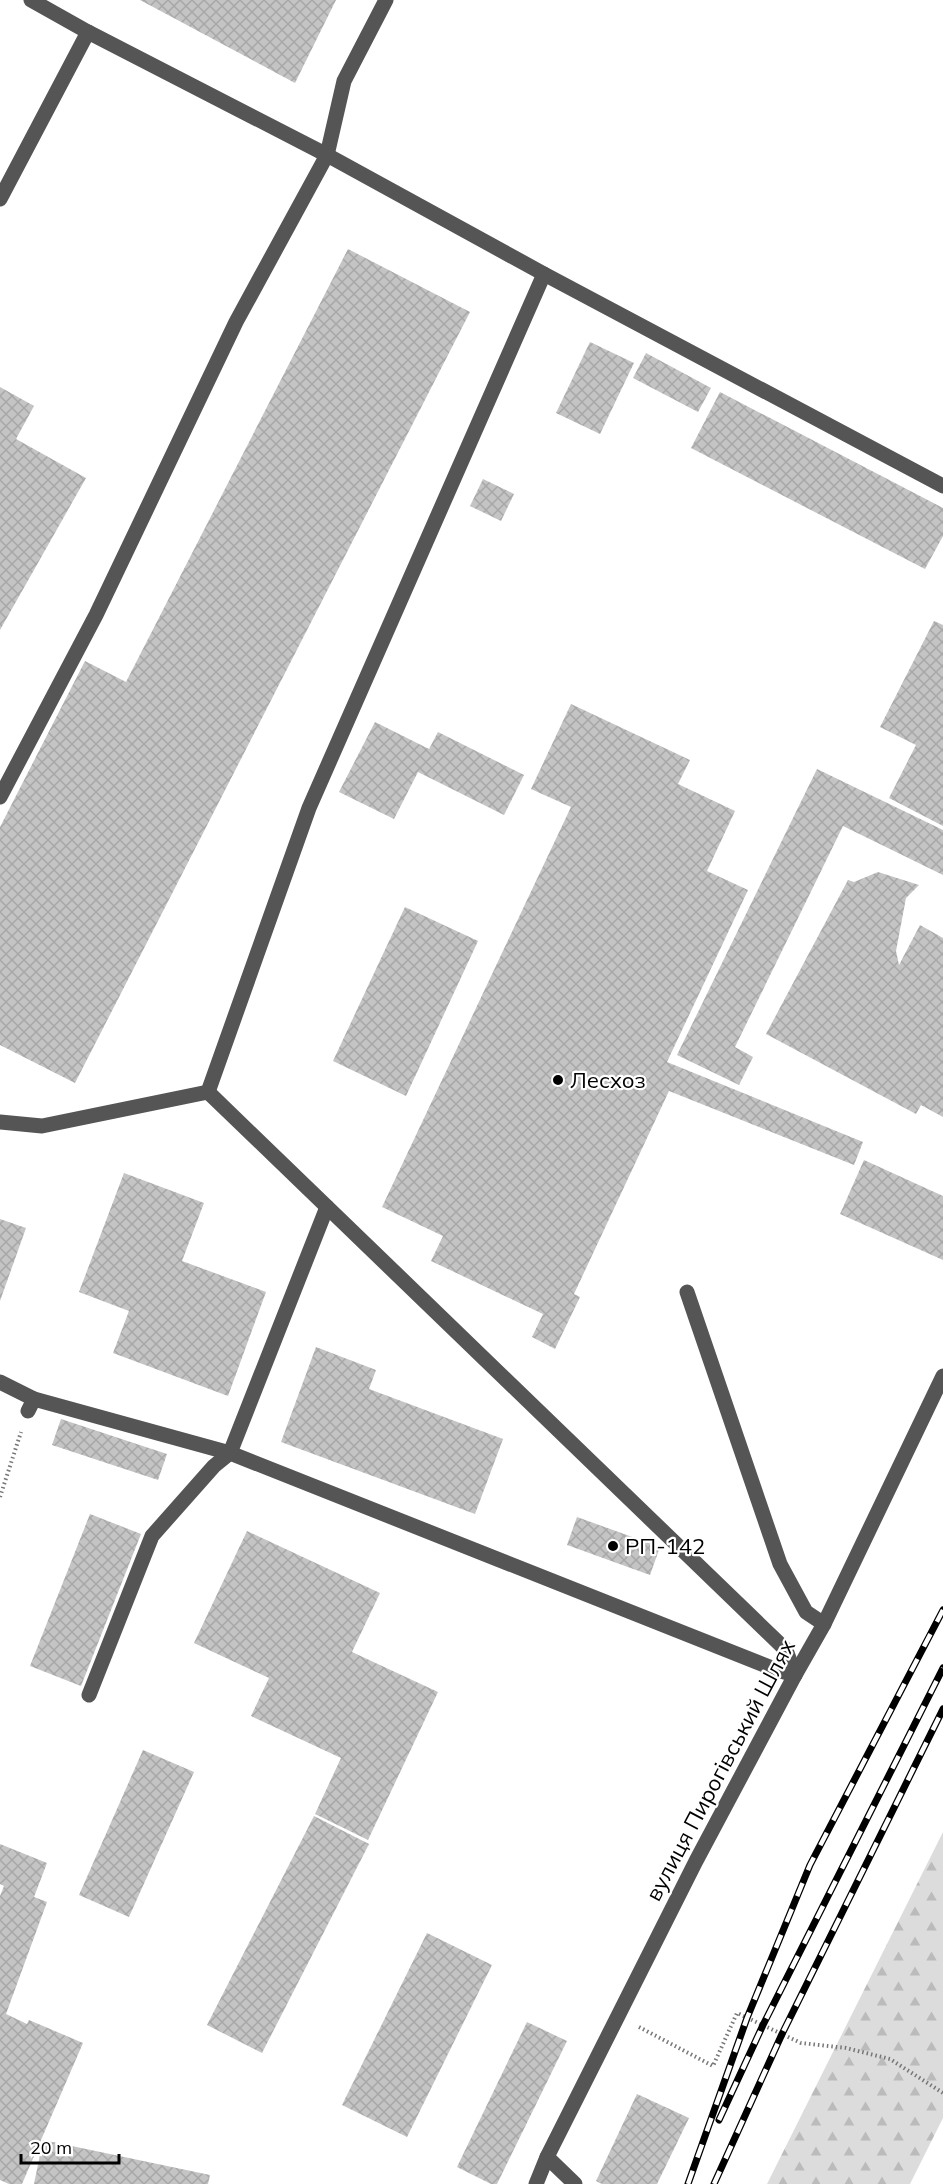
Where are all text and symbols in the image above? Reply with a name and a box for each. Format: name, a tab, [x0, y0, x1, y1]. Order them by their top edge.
place label: Лесхоз	[570, 1066, 646, 1094]
marker: Лесхоз	[551, 1073, 565, 1087]
place label: РП-142	[625, 1532, 705, 1560]
marker: РП-142	[606, 1539, 620, 1553]
street label: вулиця Пирогівський Шлях	[639, 1634, 801, 1906]
scale bar	[21, 2127, 118, 2165]
text: 20 m	[30, 2136, 72, 2159]

